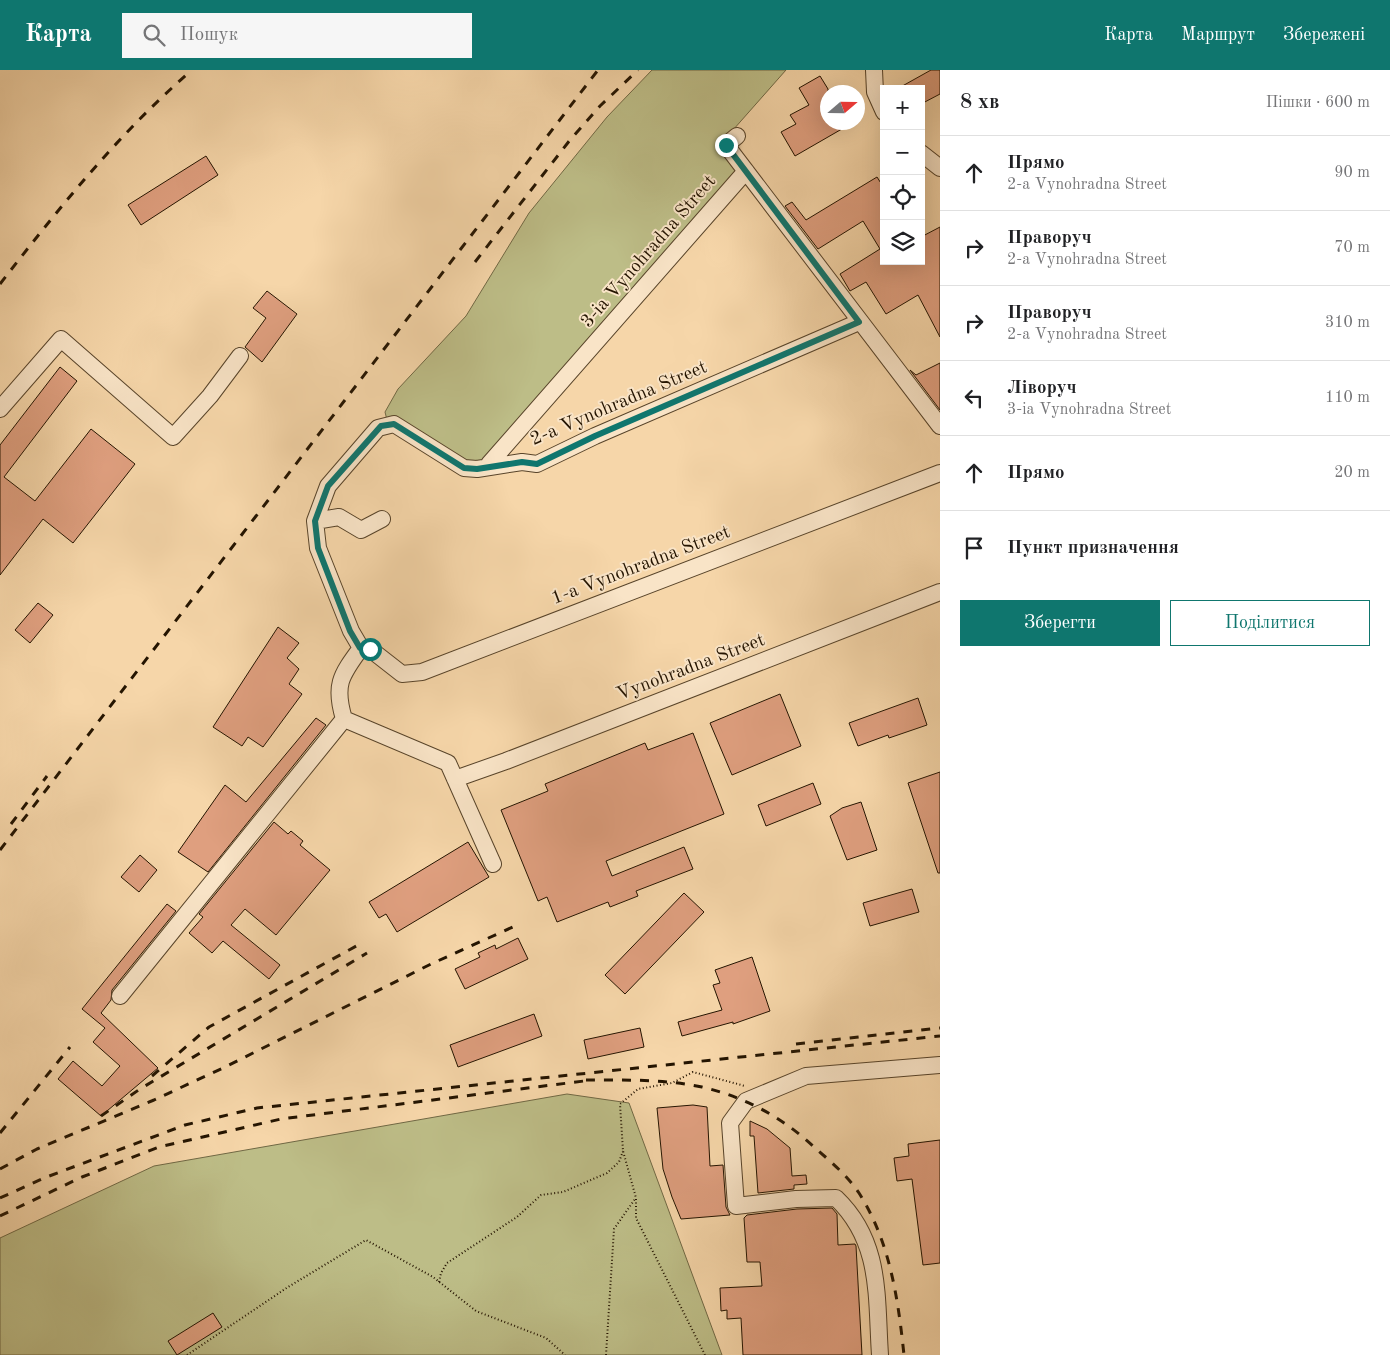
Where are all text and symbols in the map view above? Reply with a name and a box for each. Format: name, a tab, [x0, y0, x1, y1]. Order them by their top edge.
search box	[122, 13, 472, 58]
icon: search	[140, 21, 168, 49]
text: Карта	[25, 23, 92, 47]
text: Пошук	[180, 26, 238, 45]
text: Карта	[1104, 26, 1153, 44]
text: Маршрут	[1181, 26, 1255, 44]
text: Збережені	[1283, 26, 1365, 44]
north arrow	[820, 85, 865, 130]
map controls	[880, 85, 925, 265]
button: +	[880, 85, 925, 130]
text: 8 хв	[960, 92, 999, 113]
text: Пішки · 600 m	[1266, 95, 1370, 111]
button: −	[880, 130, 925, 175]
route end	[715, 134, 738, 157]
text: Прямо	[1007, 154, 1065, 173]
icon: ahead	[960, 159, 988, 187]
text: 90 m	[1334, 165, 1370, 181]
street label: 3-ia Vynohradna Street	[578, 172, 720, 332]
button: locate	[880, 175, 925, 220]
text: 2-a Vynohradna Street	[1007, 177, 1167, 193]
button: layers	[880, 220, 925, 265]
text: Праворуч	[1007, 229, 1092, 248]
icon: right	[960, 234, 988, 262]
text: 70 m	[1334, 240, 1370, 256]
text: 2-a Vynohradna Street	[1007, 252, 1167, 268]
text: Праворуч	[1007, 304, 1092, 323]
icon: right	[960, 309, 988, 337]
text: 310 m	[1325, 315, 1370, 331]
text: 2-a Vynohradna Street	[1007, 327, 1167, 343]
street label: 2-a Vynohradna Street	[528, 358, 710, 450]
text: Ліворуч	[1007, 379, 1077, 398]
icon: left	[960, 384, 988, 412]
text: 110 m	[1325, 390, 1370, 406]
text: 3-ia Vynohradna Street	[1007, 402, 1171, 418]
icon: ahead	[960, 459, 988, 487]
text: Прямо	[1007, 464, 1065, 483]
text: 20 m	[1334, 465, 1370, 481]
street label: 1-a Vynohradna Street	[549, 523, 733, 609]
icon: arrive	[960, 534, 988, 562]
text: Пункт призначення	[1007, 539, 1179, 558]
button: Зберегти	[960, 600, 1160, 646]
button: Поділитися	[1170, 600, 1370, 646]
street label: Vynohradna Street	[614, 631, 768, 705]
route start	[359, 638, 382, 661]

